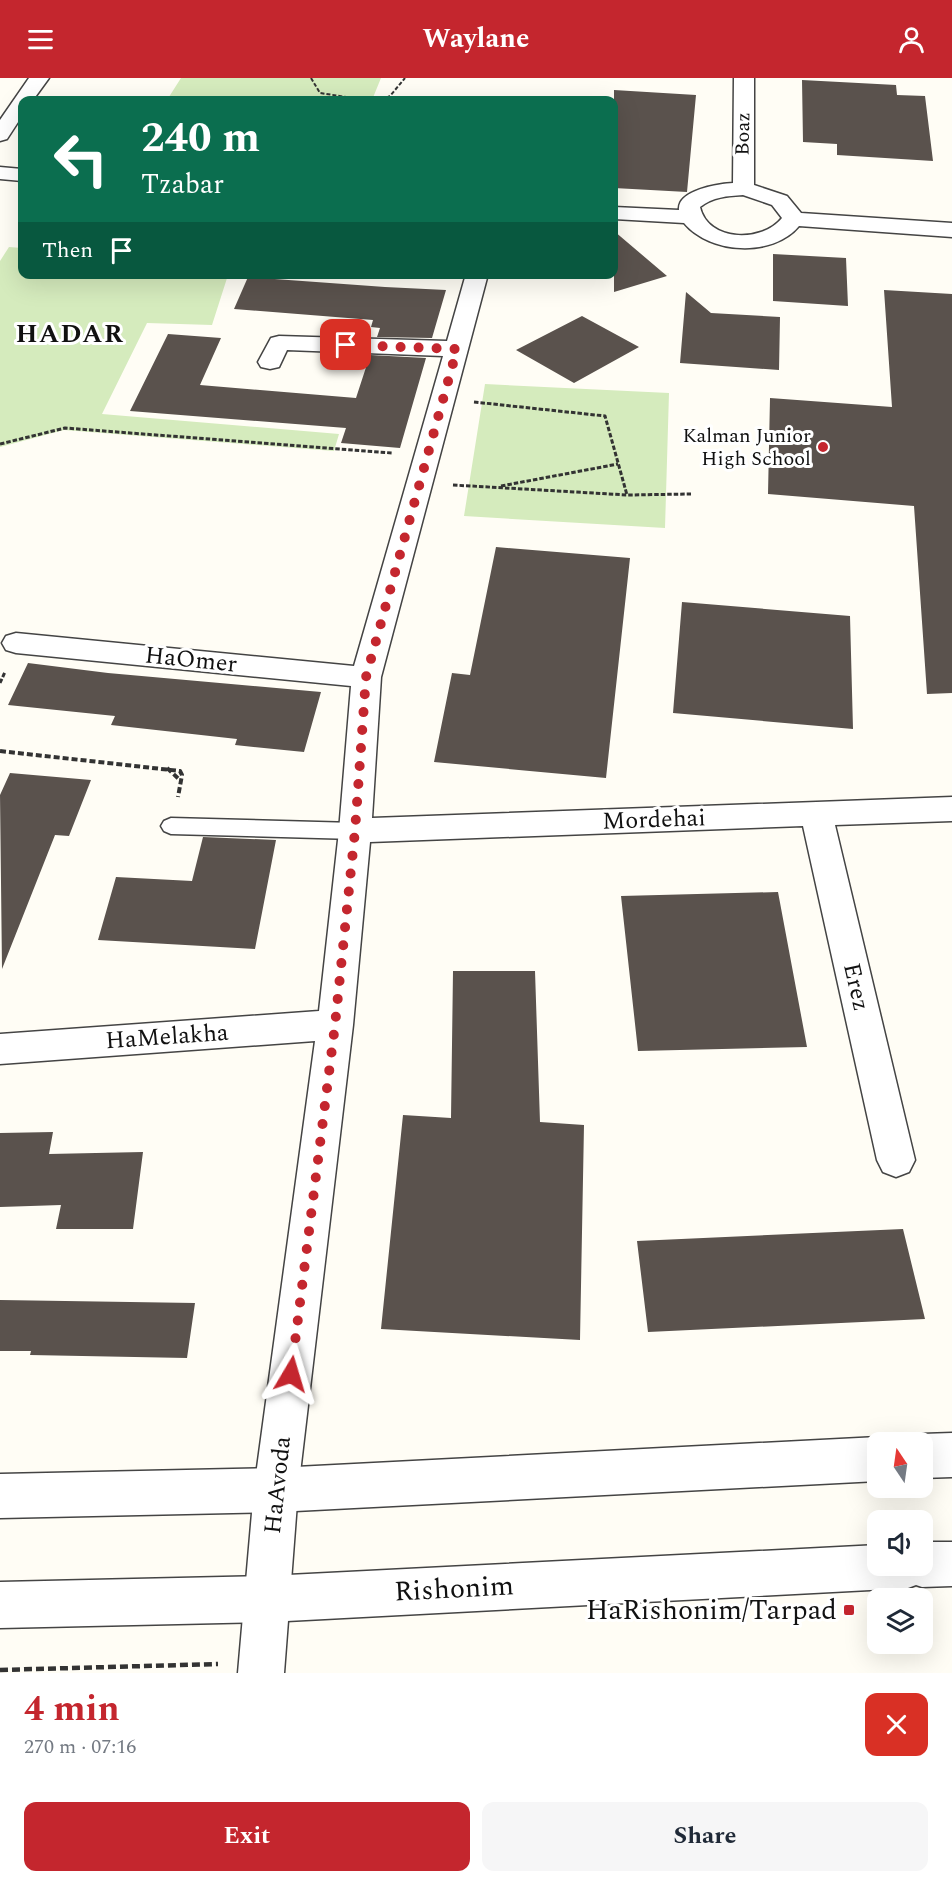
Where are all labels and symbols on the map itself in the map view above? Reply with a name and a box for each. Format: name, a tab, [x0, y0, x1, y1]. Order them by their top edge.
street label: Boaz	[728, 112, 758, 156]
district label: HADAR	[16, 314, 124, 354]
pin	[320, 319, 371, 370]
place label: Kalman Junior High School	[683, 421, 811, 474]
marker: Kalman Junior High School	[816, 440, 830, 454]
street label: HaOmer	[143, 637, 239, 683]
street label: Mordehai	[602, 800, 706, 840]
street label: Erez	[833, 959, 879, 1015]
street label: HaMelakha	[104, 1015, 230, 1059]
position arrow	[259, 1342, 323, 1406]
north arrow	[867, 1432, 933, 1498]
street label: HaAvoda	[255, 1434, 301, 1536]
street label: Rishonim	[393, 1564, 515, 1614]
place label: HaRishonim/Tarpad	[586, 1589, 837, 1632]
marker: HaRishonim/Tarpad	[842, 1603, 856, 1617]

